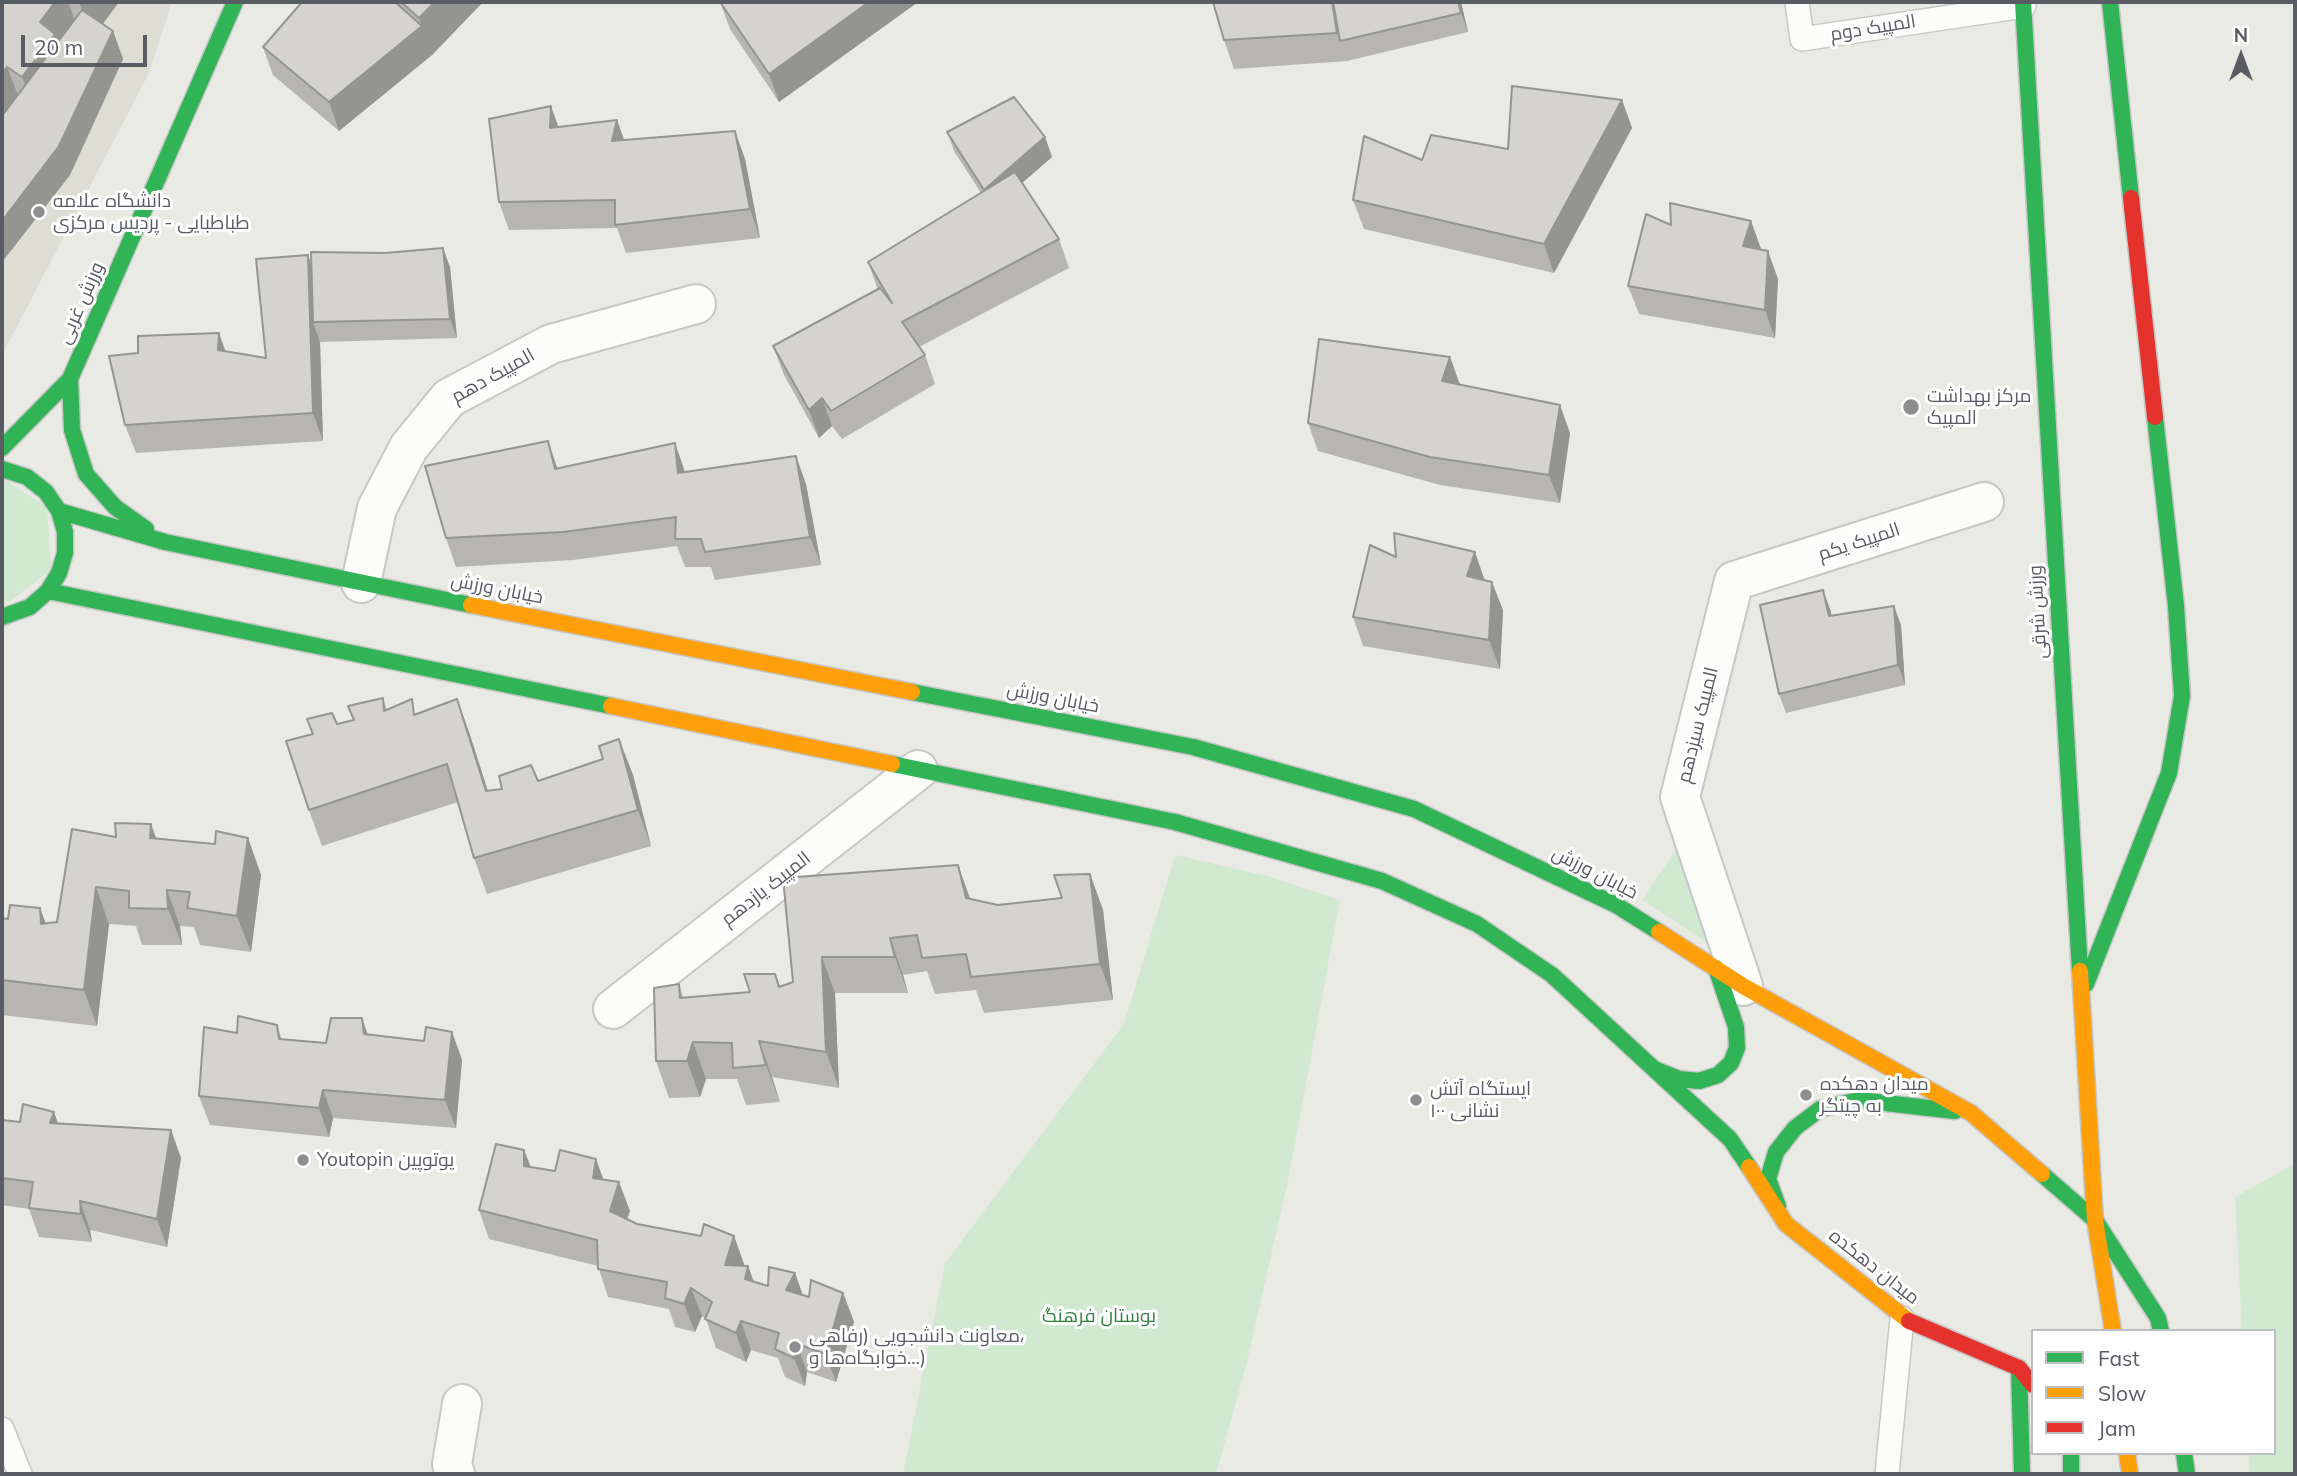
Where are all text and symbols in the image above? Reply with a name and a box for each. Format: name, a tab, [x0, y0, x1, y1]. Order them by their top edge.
street label: المپیک دوم	[1829, 10, 1917, 46]
scale bar	[24, 21, 150, 65]
north arrow	[2206, 21, 2276, 91]
text: N	[2234, 23, 2248, 47]
text: 20 m	[34, 34, 83, 60]
place label: دانشگاه علامه طباطبایی - پردیس مرکزی	[53, 190, 250, 234]
marker: دانشگاه علامه طباطبایی - پردیس مرکزی	[31, 204, 47, 220]
street label: ورزش غربی	[53, 259, 109, 347]
street label: المپیک دهم	[447, 344, 539, 408]
place label: مرکز بهداشت المپیک	[1927, 385, 2032, 429]
marker: مرکز بهداشت المپیک	[1901, 397, 1921, 417]
street label: المپیک یکم	[1815, 518, 1903, 566]
street label: ورزش شرقی	[2024, 564, 2052, 660]
street label: خیابان ورزش	[449, 569, 545, 609]
street label: المپیک سیزدهم	[1673, 665, 1723, 785]
street label: خیابان ورزش	[1005, 678, 1101, 718]
street label: خیابان ورزش	[1548, 842, 1642, 904]
street label: المپیک یازدهم	[717, 847, 815, 931]
place label: میدان دهکده به چیتگر	[1820, 1073, 1929, 1117]
place label: ایستگاه آتش نشانی ۱۰۰	[1430, 1078, 1531, 1122]
marker: میدان دهکده به چیتگر	[1798, 1087, 1814, 1103]
marker: ایستگاه آتش نشانی ۱۰۰	[1408, 1092, 1424, 1108]
place label: Youtopin یوتوپین	[317, 1149, 454, 1171]
marker: Youtopin یوتوپین	[295, 1152, 311, 1168]
street label: میدان دهکده	[1824, 1225, 1924, 1309]
park label: بوستان فرهنگ	[1042, 1305, 1156, 1327]
place label: معاونت دانشجویی (رفاهی، خوابگاه‌ها و...)	[809, 1325, 1024, 1369]
legend	[2031, 1329, 2276, 1455]
marker: معاونت دانشجویی (رفاهی، خوابگاه‌ها و...)	[787, 1339, 803, 1355]
text: Fast	[2098, 1345, 2140, 1371]
text: Slow	[2098, 1380, 2146, 1406]
text: Jam	[2098, 1415, 2136, 1441]

